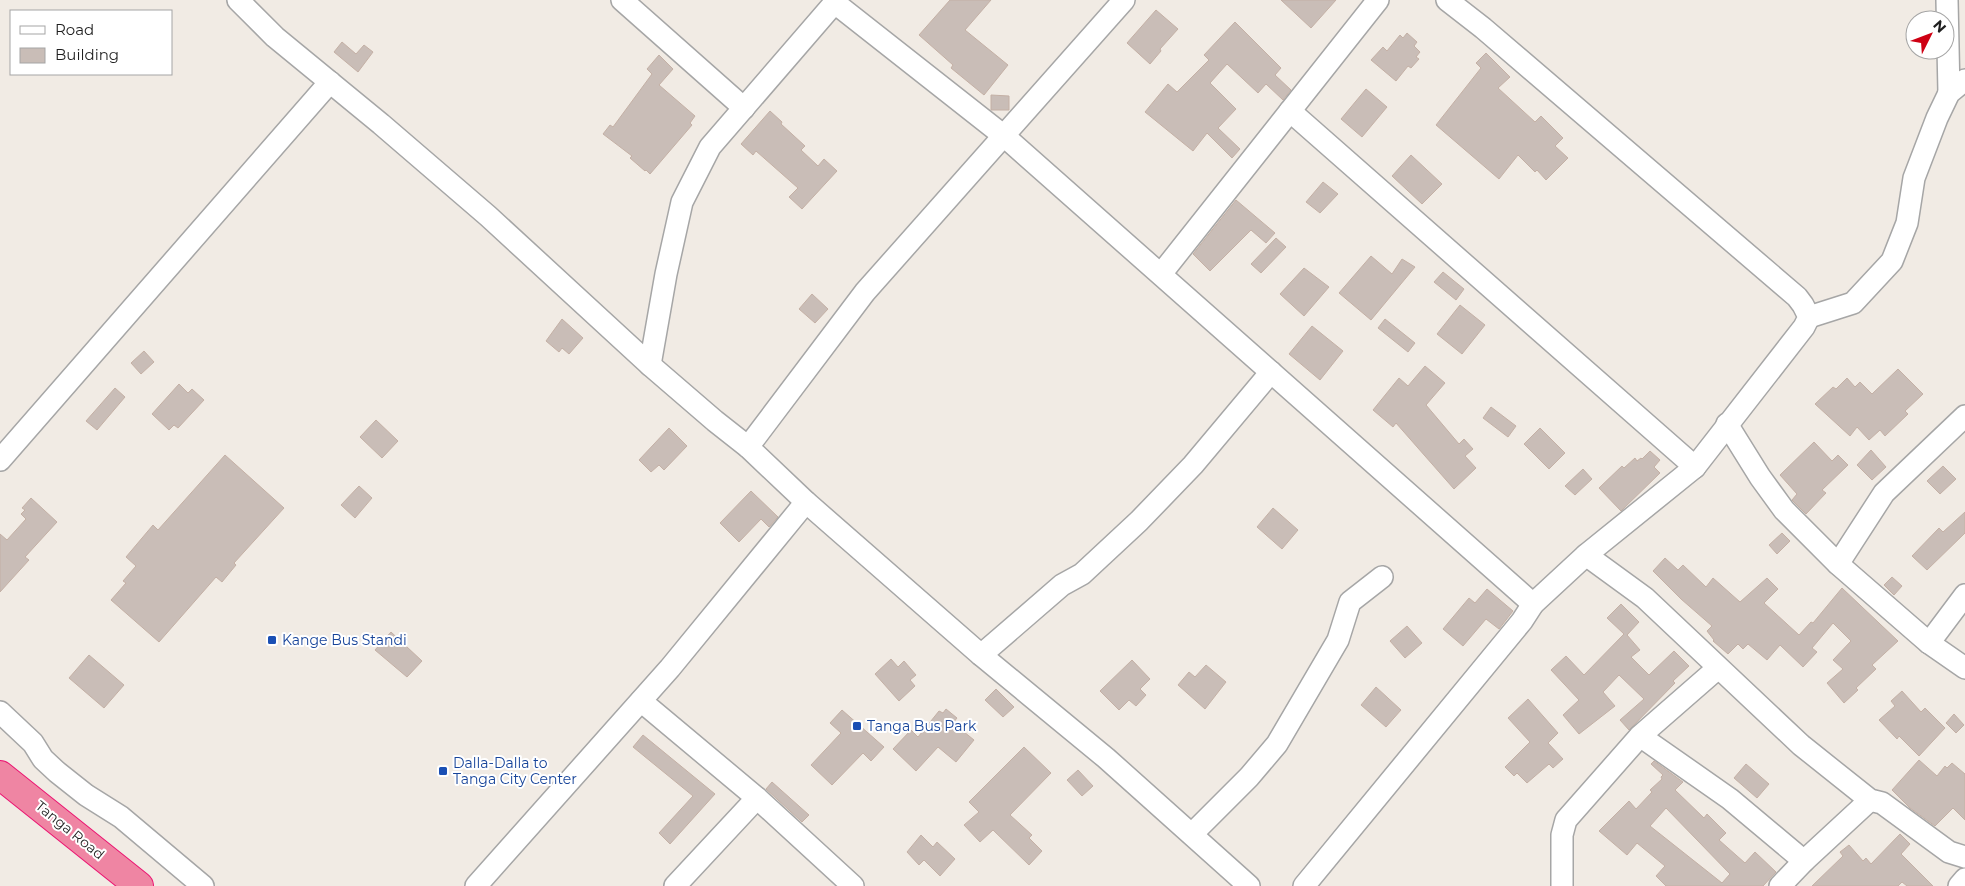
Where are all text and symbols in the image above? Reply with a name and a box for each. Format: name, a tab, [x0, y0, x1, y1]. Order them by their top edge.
legend	[10, 10, 172, 75]
north arrow	[1905, 10, 1955, 60]
text: N	[1929, 16, 1950, 37]
text: Road	[55, 20, 94, 39]
text: Building	[55, 45, 119, 64]
place label: Kange Bus Standi	[282, 631, 407, 649]
marker: Kange Bus Standi	[266, 634, 278, 646]
place label: Tanga Bus Park	[867, 717, 977, 735]
marker: Tanga Bus Park	[851, 720, 863, 732]
place label: Dalla-Dalla to Tanga City Center	[453, 754, 577, 788]
marker: Dalla-Dalla to Tanga City Center	[437, 765, 449, 777]
street label: Tanga Road	[32, 797, 108, 863]

